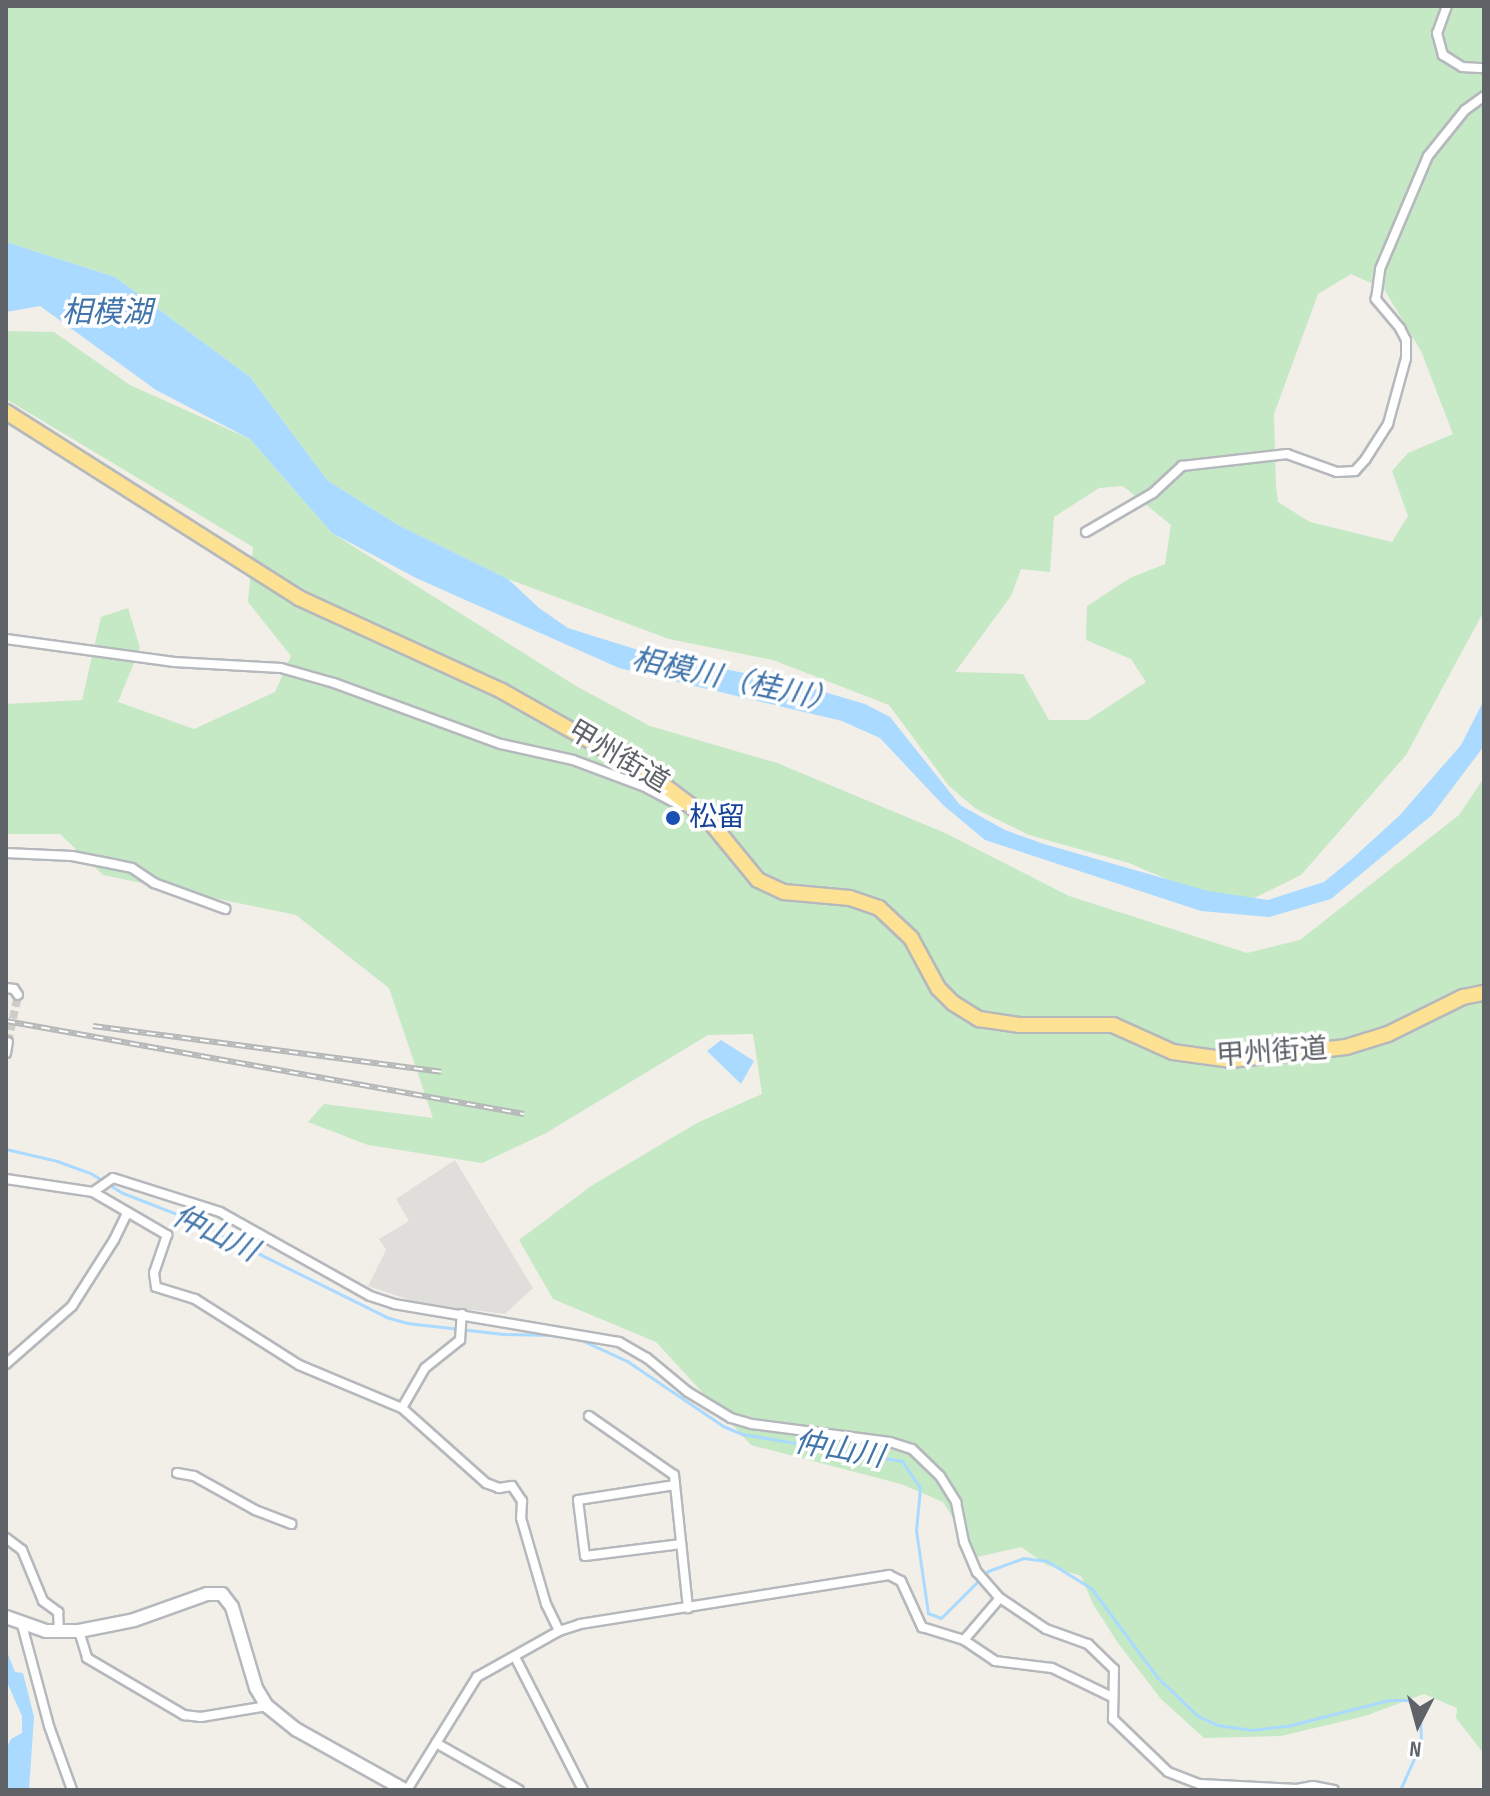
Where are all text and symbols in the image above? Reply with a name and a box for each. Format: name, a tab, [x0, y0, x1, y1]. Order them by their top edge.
water label: 相模湖	[62, 295, 152, 331]
water label: 相模川（桂川）	[629, 642, 841, 720]
street label: 甲州街道	[561, 714, 675, 800]
place label: 松留	[689, 801, 745, 835]
marker: 松留	[664, 809, 682, 827]
street label: 甲州街道	[1215, 1032, 1329, 1074]
water label: 仲山川	[167, 1198, 263, 1270]
water label: 仲山川	[792, 1424, 886, 1476]
north arrow	[1378, 1684, 1458, 1764]
text: N	[1408, 1734, 1423, 1762]

